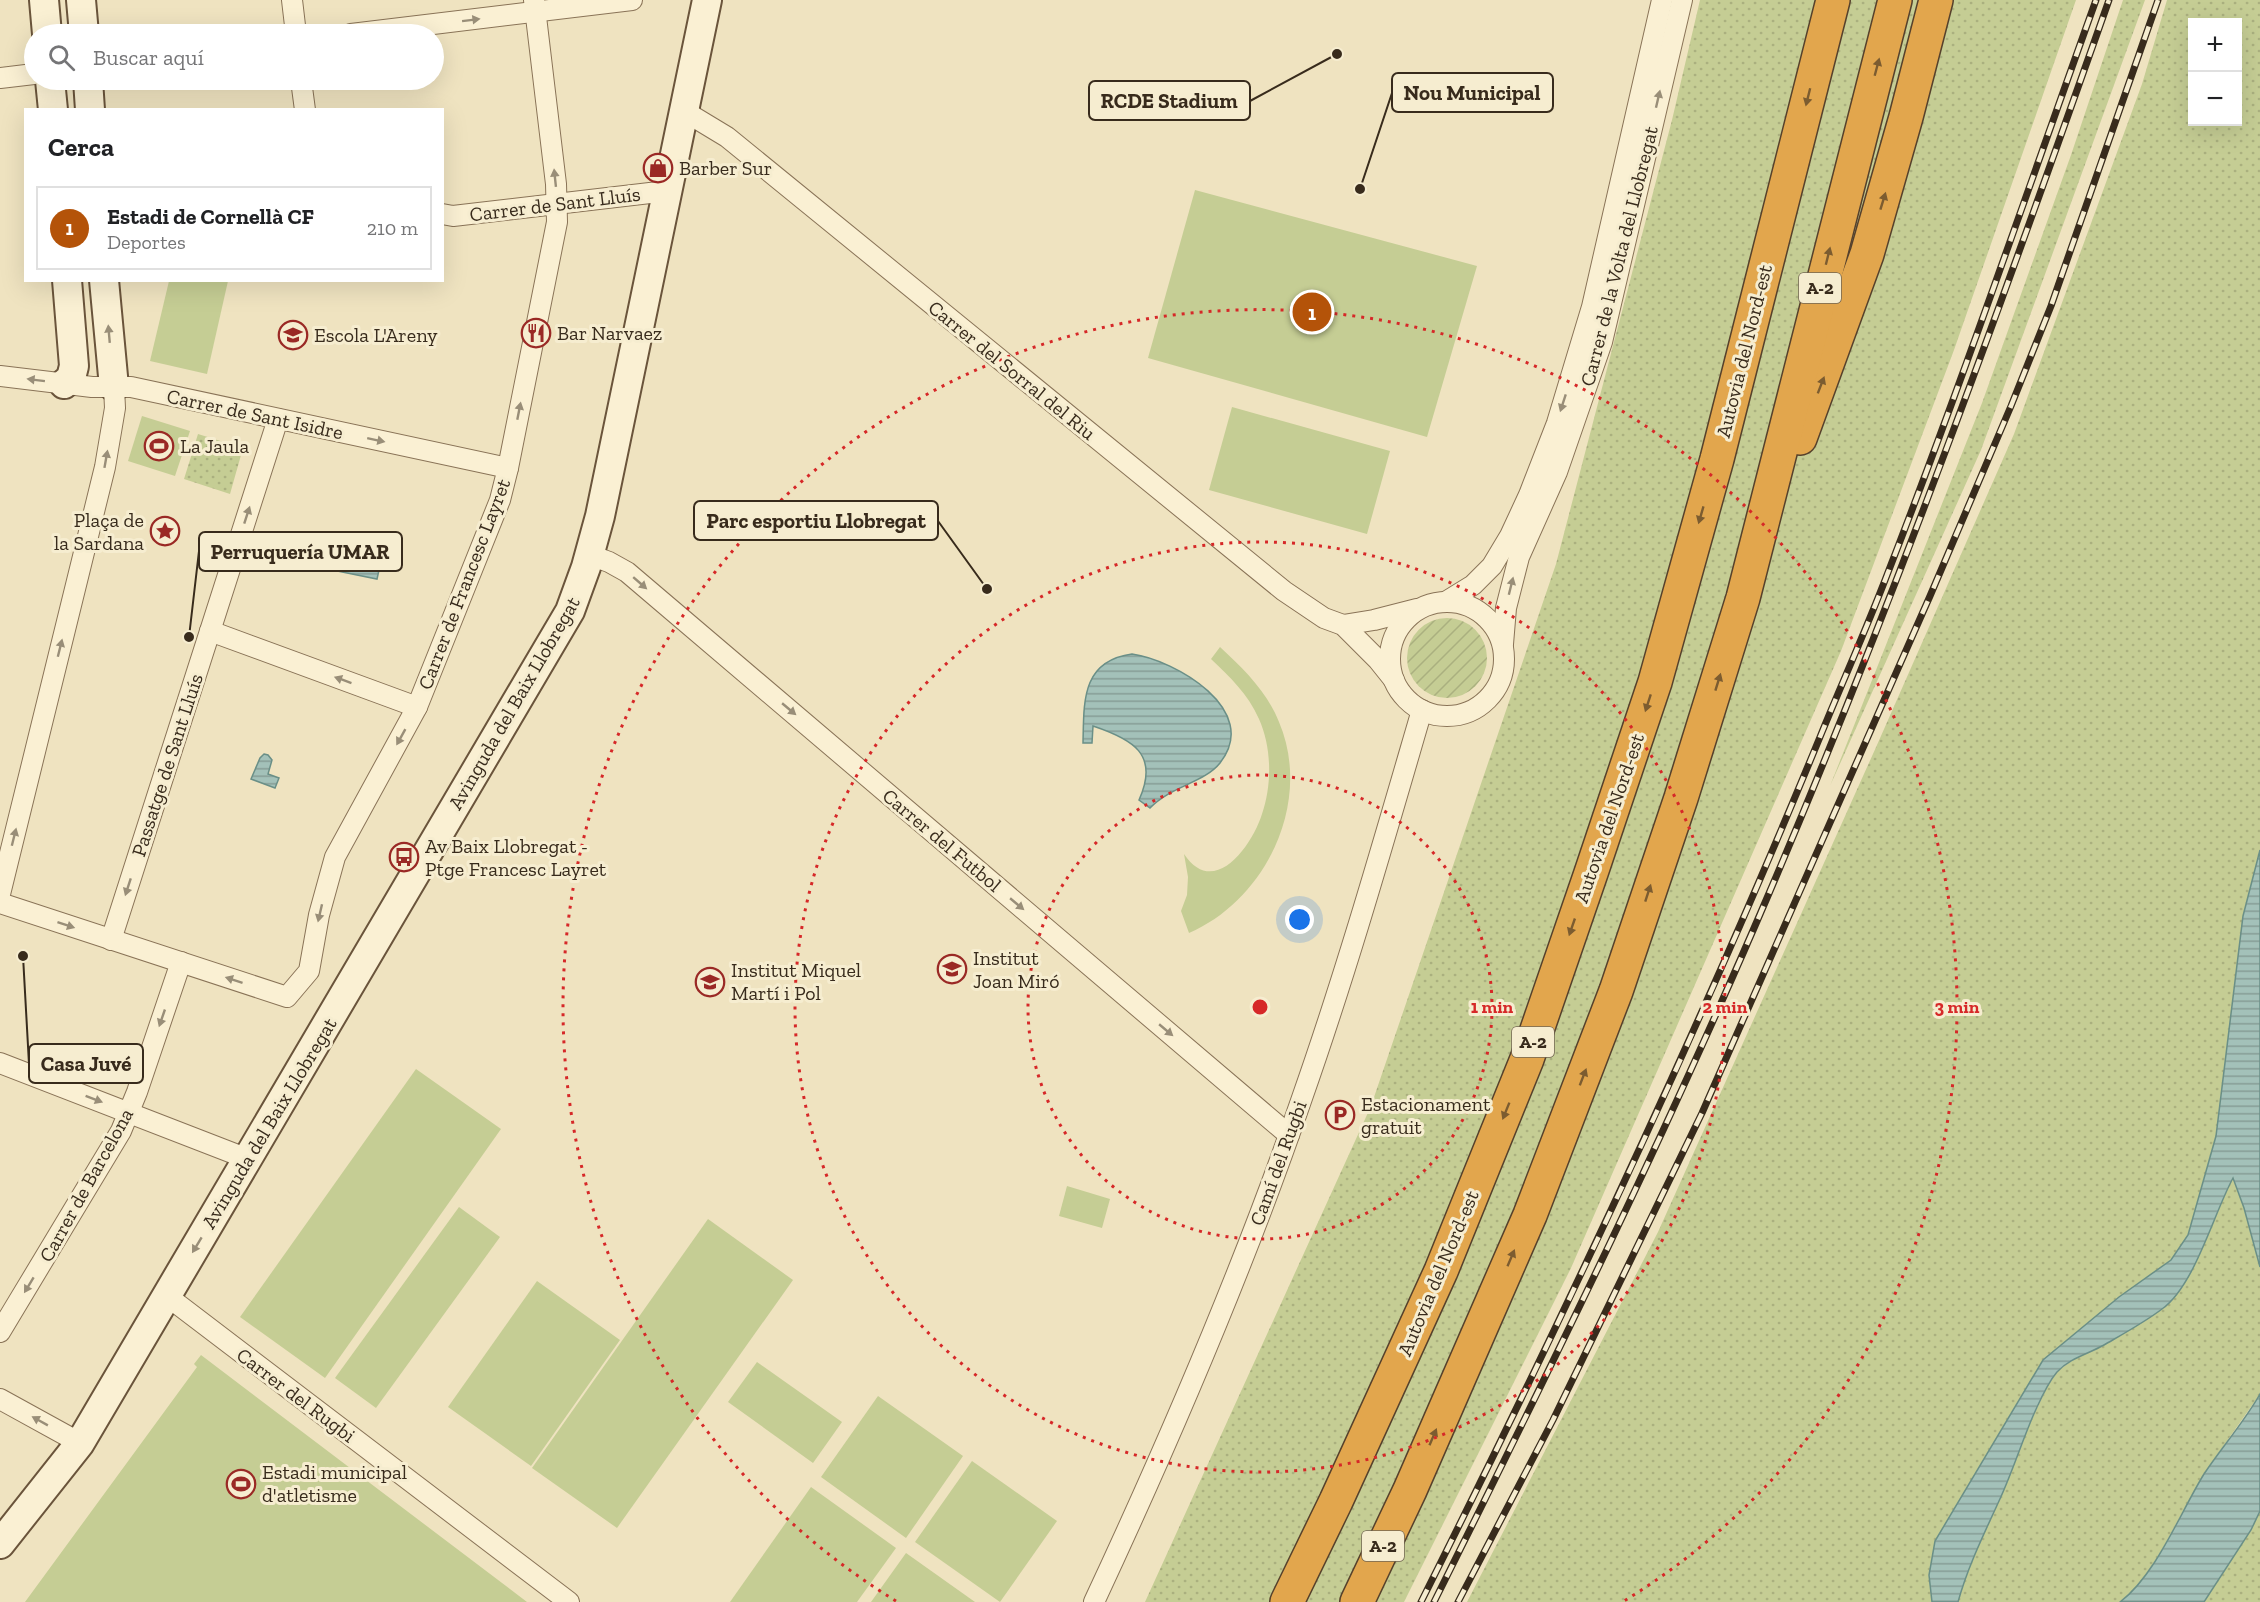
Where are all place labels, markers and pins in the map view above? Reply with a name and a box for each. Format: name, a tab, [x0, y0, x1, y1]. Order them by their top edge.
callout: Nou Municipal	[1392, 73, 1553, 112]
callout: RCDE Stadium	[1089, 81, 1250, 120]
shop icon: Barber Sur	[642, 152, 674, 184]
place label: Barber Sur	[679, 156, 772, 180]
pin: 1	[1292, 290, 1332, 334]
restaurant icon: Bar Narvaez	[520, 317, 552, 349]
school or university icon: Escola L'Areny	[277, 319, 309, 351]
place label: Bar Narvaez	[557, 321, 662, 345]
place label: Escola L'Areny	[314, 323, 438, 347]
sports icon: La Jaula	[143, 430, 175, 462]
place label: La Jaula	[180, 434, 249, 458]
callout: Parc esportiu Llobregat	[694, 501, 938, 540]
place label: Plaça de la Sardana	[54, 508, 144, 555]
place icon: Plaça de la Sardana	[149, 515, 181, 547]
callout: Perruquería UMAR	[199, 532, 402, 571]
place label: Av Baix Llobregat - Ptge Francesc Layret	[425, 834, 607, 881]
bus stop icon: Av Baix Llobregat - Ptge Francesc Layret	[388, 841, 420, 873]
place label: Institut Joan Miró	[973, 946, 1059, 993]
school or university icon: Institut Joan Miró	[936, 953, 968, 985]
place label: Institut Miquel Martí i Pol	[731, 958, 861, 1005]
school or university icon: Institut Miquel Martí i Pol	[694, 966, 726, 998]
centre of rings	[1250, 997, 1270, 1017]
callout: Casa Juvé	[29, 1044, 143, 1083]
place label: Estacionament gratuit	[1361, 1092, 1491, 1139]
parking icon: Estacionament gratuit	[1324, 1099, 1356, 1131]
place label: Estadi municipal d'atletisme	[262, 1460, 407, 1507]
sports icon: Estadi municipal d'atletisme	[225, 1468, 257, 1500]

